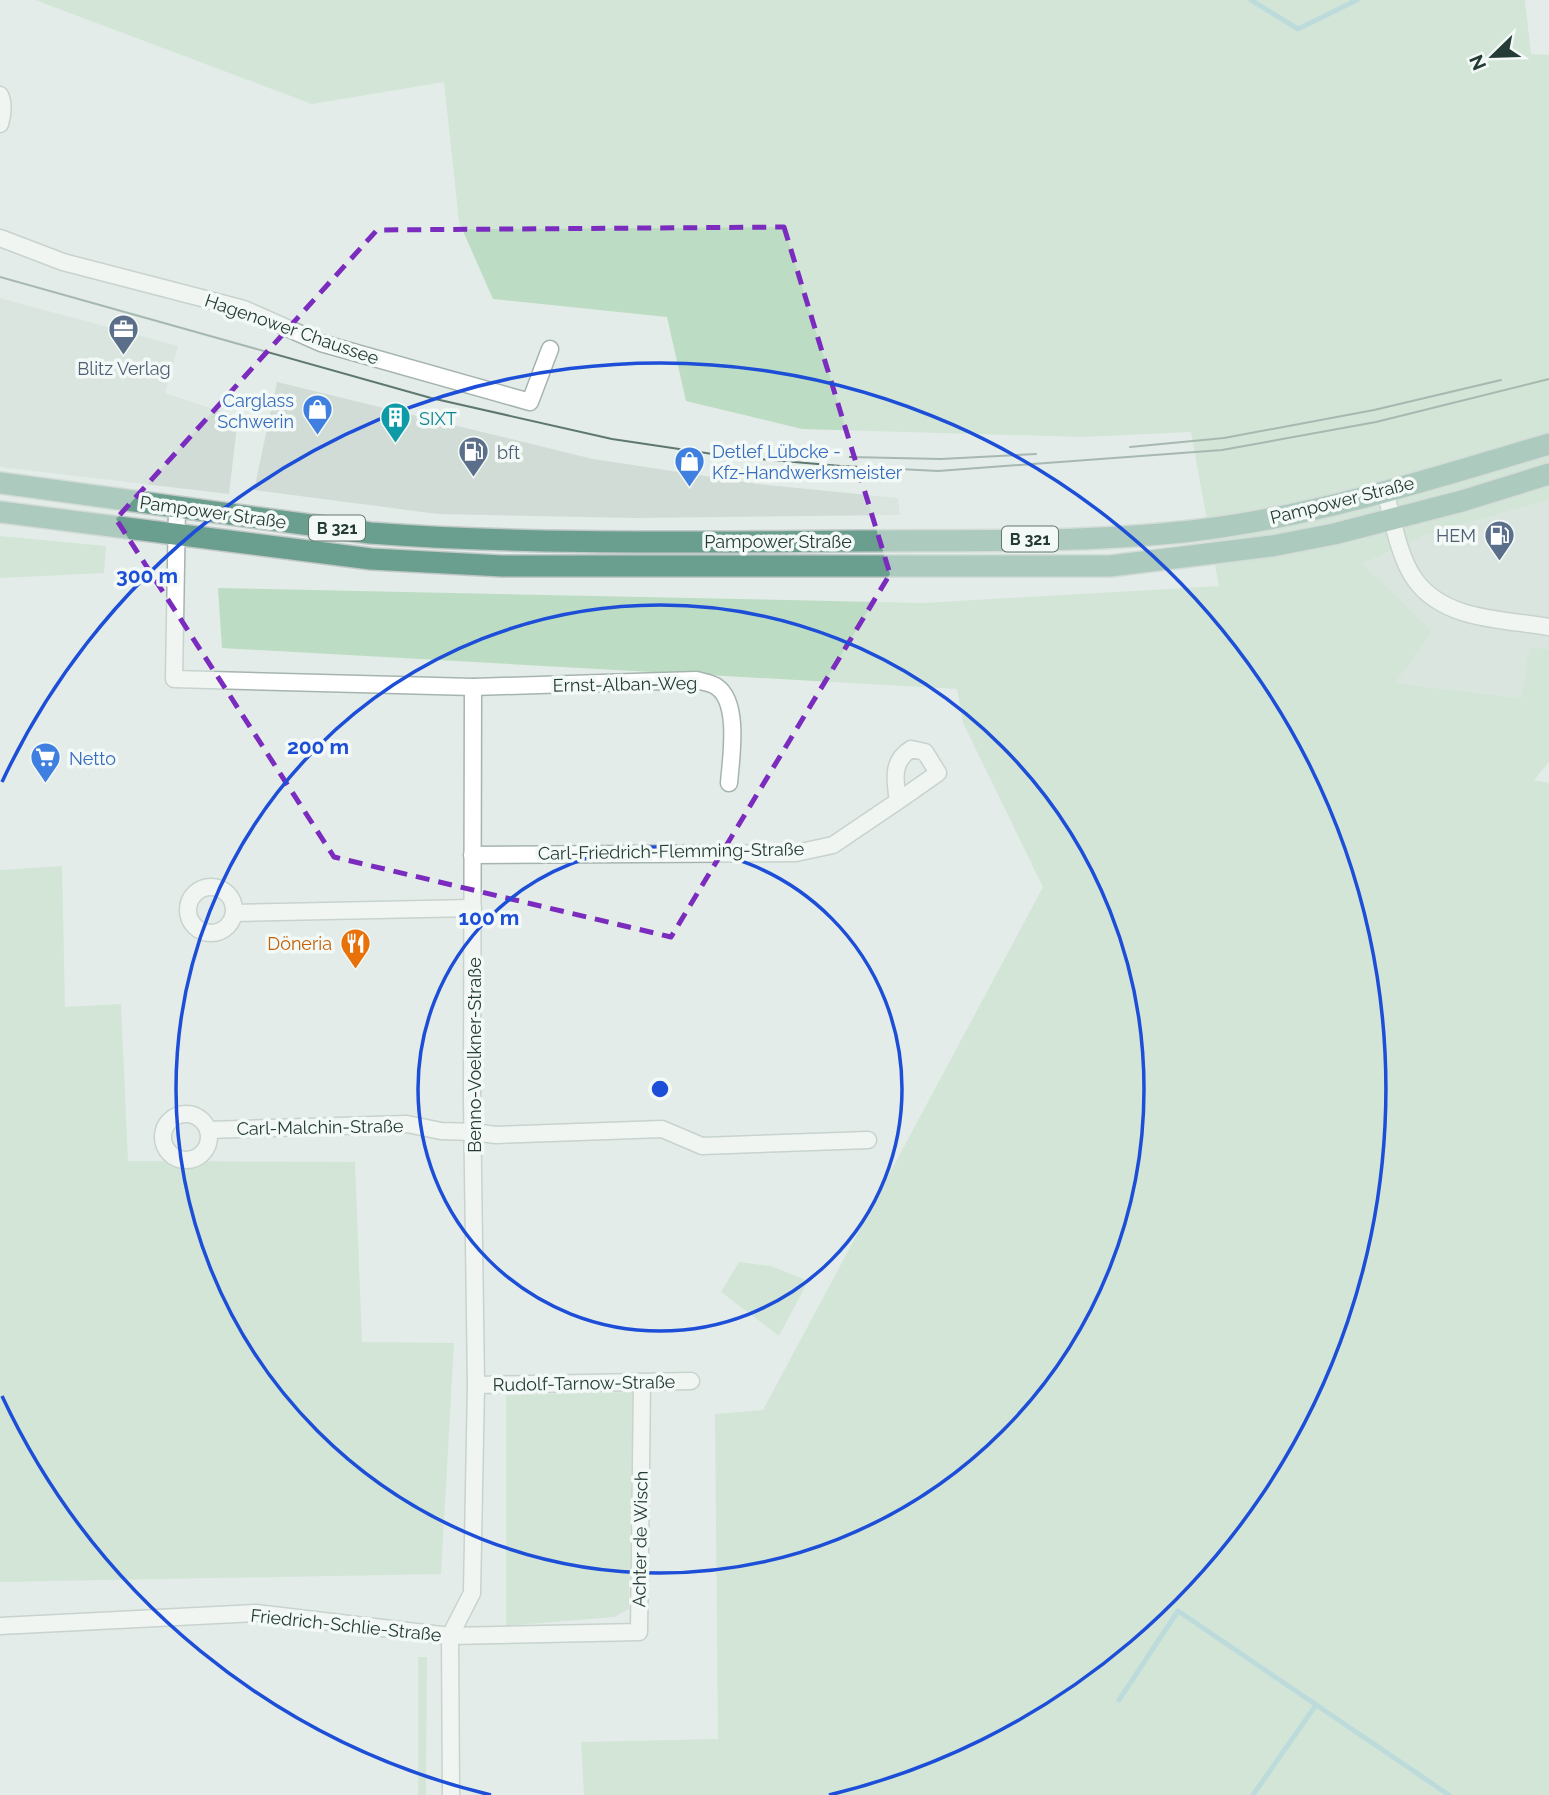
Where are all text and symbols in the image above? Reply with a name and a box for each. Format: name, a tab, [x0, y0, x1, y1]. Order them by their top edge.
north arrow	[1458, 21, 1528, 91]
text: N	[1464, 52, 1490, 74]
street label: Hagenower Chaussee	[202, 289, 382, 369]
office icon: Blitz Verlag	[107, 313, 141, 357]
place label: Blitz Verlag	[77, 358, 171, 379]
place label: Carglass Schwerin	[217, 390, 294, 432]
shop icon: Carglass Schwerin	[300, 393, 334, 437]
building icon: SIXT	[379, 401, 413, 445]
place label: SIXT	[419, 408, 457, 429]
fuel station icon: bft	[457, 435, 491, 479]
place label: Detlef Lübcke - Kfz-Handwerksmeister	[712, 441, 903, 483]
place label: bft	[497, 442, 520, 463]
shop icon: Detlef Lübcke - Kfz-Handwerksmeister	[672, 444, 706, 488]
street label: Pampower Straße	[1268, 472, 1417, 528]
street label: Pampower Straße	[138, 491, 288, 533]
road number: B 321	[309, 516, 365, 540]
fuel station icon: HEM	[1482, 518, 1516, 562]
place label: HEM	[1436, 525, 1476, 546]
road number: B 321	[1002, 526, 1058, 552]
street label: Pampower Straße	[704, 531, 852, 552]
text: 300 m	[116, 563, 178, 588]
street label: Ernst-Alban-Weg	[553, 672, 697, 696]
text: 200 m	[287, 734, 349, 759]
supermarket icon: Netto	[29, 741, 63, 785]
place label: Netto	[69, 748, 116, 769]
street label: Carl-Friedrich-Flemming-Straße	[538, 838, 805, 864]
text: 100 m	[459, 905, 519, 930]
restaurant icon: Döneria	[338, 926, 372, 970]
place label: Döneria	[267, 933, 332, 954]
street label: Benno-Voelkner-Straße	[464, 957, 485, 1153]
centre of rings	[648, 1077, 672, 1101]
street label: Carl-Malchin-Straße	[236, 1115, 404, 1139]
street label: Rudolf-Tarnow-Straße	[493, 1371, 676, 1395]
street label: Achter de Wisch	[628, 1470, 652, 1608]
street label: Friedrich-Schlie-Straße	[250, 1605, 443, 1646]

